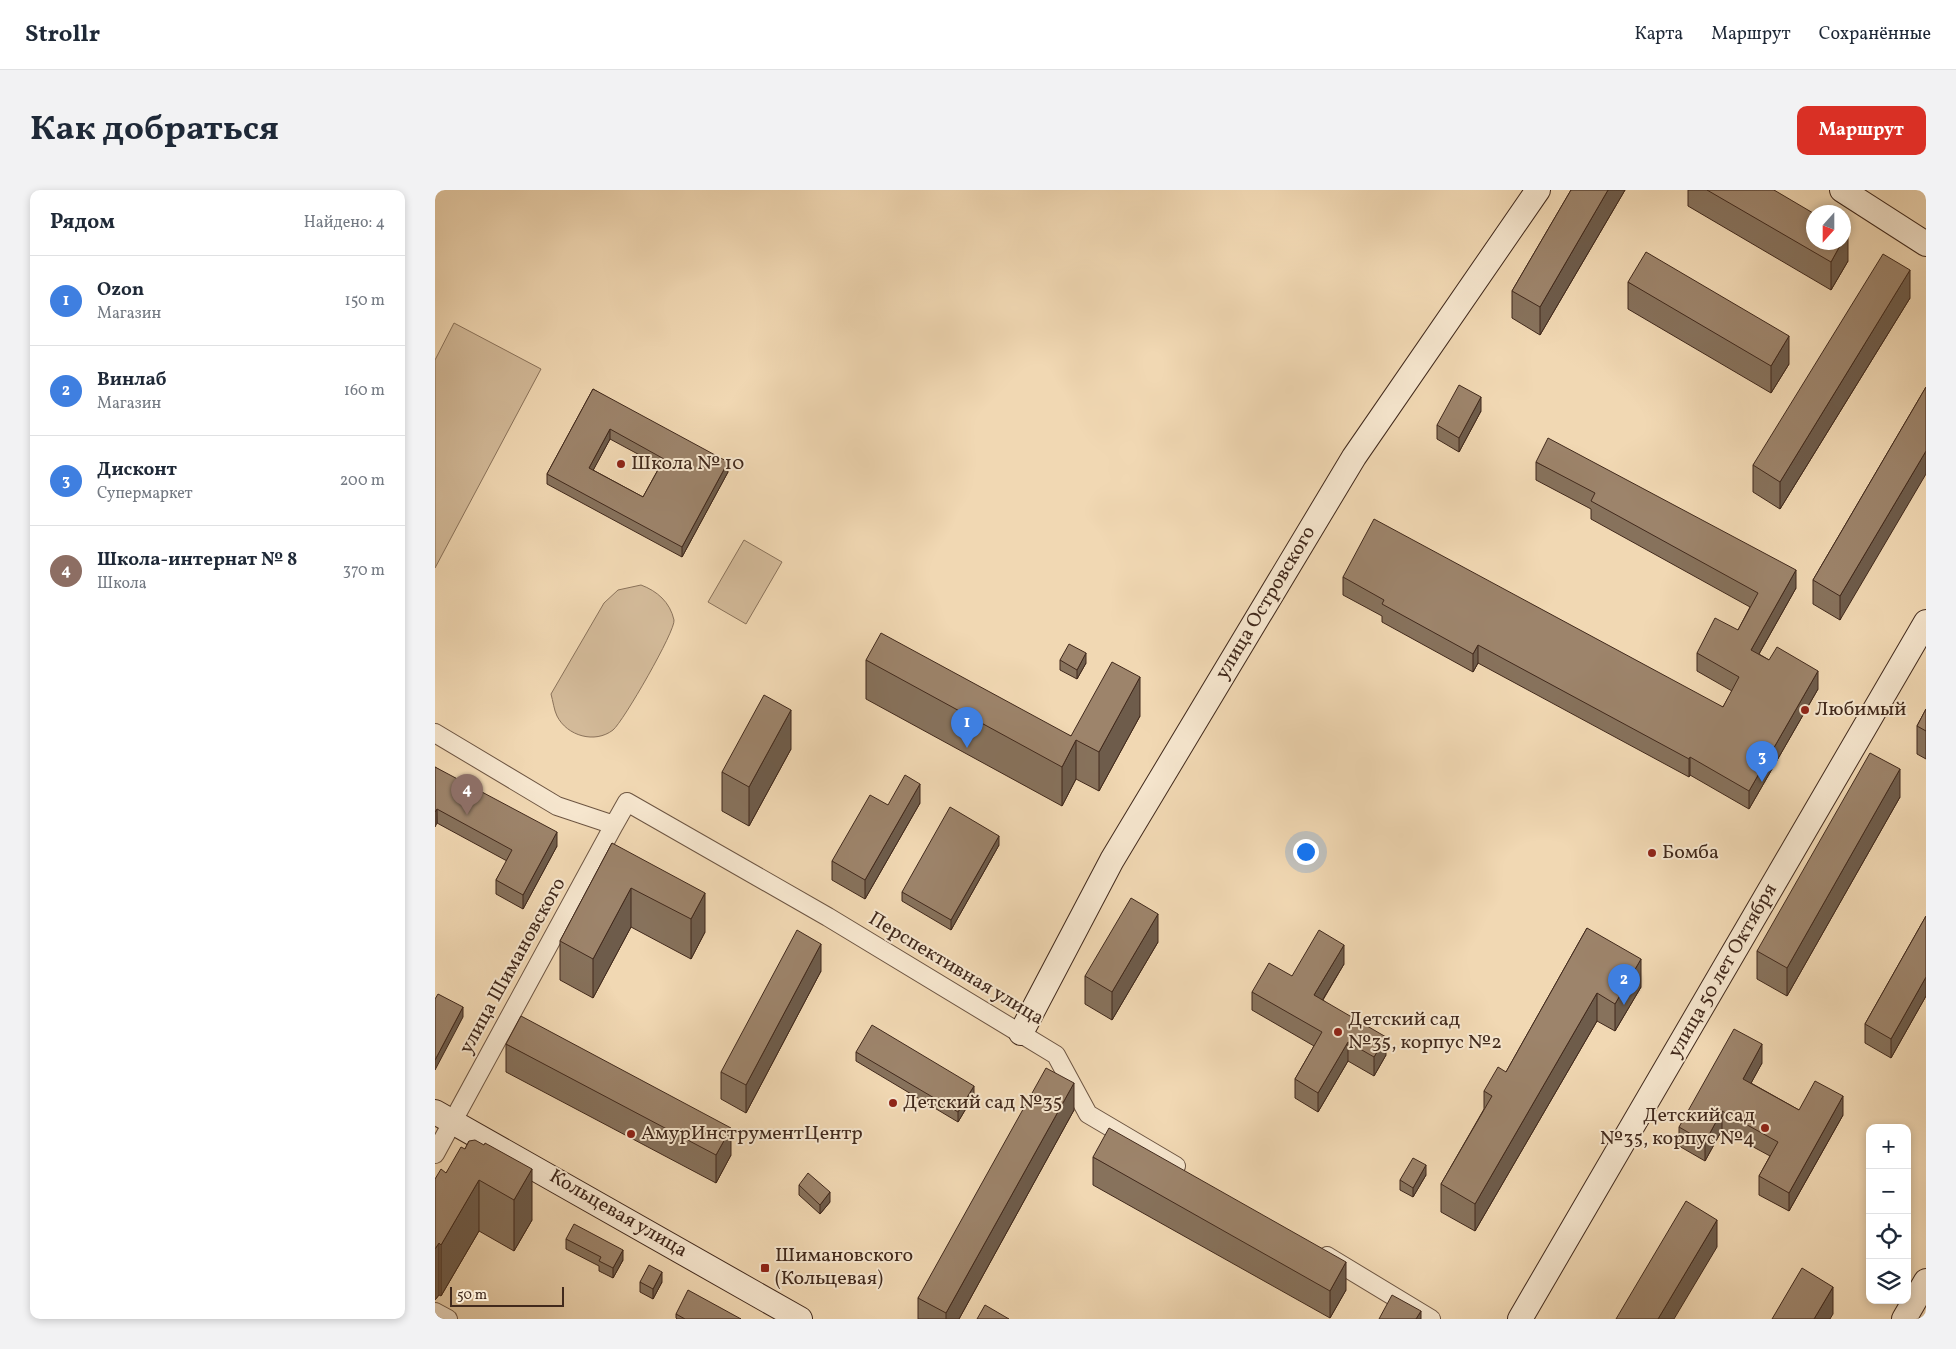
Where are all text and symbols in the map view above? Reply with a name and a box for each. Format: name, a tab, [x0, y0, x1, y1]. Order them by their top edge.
text: Strollr	[25, 18, 100, 52]
text: Карта	[1634, 22, 1683, 47]
text: Маршрут	[1711, 22, 1791, 47]
text: Сохранённые	[1819, 22, 1931, 47]
text: Как добраться	[30, 106, 279, 154]
button: Маршрут	[1797, 106, 1926, 155]
north arrow	[1806, 205, 1851, 250]
text: Рядом	[50, 208, 115, 237]
text: Найдено: 4	[304, 212, 385, 234]
text: Ozon	[97, 277, 144, 303]
text: 1	[63, 290, 69, 312]
text: 150 m	[344, 290, 385, 312]
text: Магазин	[97, 303, 161, 325]
text: Винлаб	[97, 367, 167, 393]
text: 2	[62, 380, 70, 402]
text: 160 m	[344, 380, 385, 402]
text: Магазин	[97, 393, 161, 415]
place label: Школа № 10	[631, 450, 744, 478]
text: Дисконт	[97, 457, 177, 483]
marker: Школа № 10	[615, 458, 627, 470]
text: 3	[62, 470, 70, 492]
text: 200 m	[340, 470, 385, 492]
text: Супермаркет	[97, 483, 193, 505]
street label: улица Островского	[1209, 521, 1323, 685]
text: Школа-интернат № 8	[97, 547, 297, 573]
text: 4	[61, 560, 71, 582]
text: 370 m	[343, 560, 385, 582]
text: Школа	[97, 573, 147, 595]
place label: Любимый	[1815, 696, 1906, 724]
marker: Любимый	[1799, 704, 1811, 716]
pin: 1	[951, 707, 983, 748]
pin: 3	[1746, 741, 1778, 782]
pin: 4	[451, 774, 483, 815]
your location	[1293, 839, 1319, 865]
place label: Бомба	[1662, 839, 1719, 867]
marker: Бомба	[1646, 847, 1658, 859]
street label: улица Шимановского	[453, 873, 573, 1059]
street label: улица 50 лет Октября	[1662, 879, 1784, 1063]
street label: Перспективная улица	[863, 905, 1049, 1033]
pin: 2	[1608, 964, 1640, 1005]
place label: Детский сад №35, корпус №2	[1348, 1006, 1502, 1057]
marker: Детский сад №35, корпус №2	[1332, 1026, 1344, 1038]
place label: Детский сад №35	[903, 1089, 1062, 1117]
marker: Детский сад №35	[887, 1097, 899, 1109]
place label: Детский сад №35, корпус №4	[1600, 1102, 1755, 1153]
place label: АмурИнструментЦентр	[641, 1120, 863, 1148]
marker: Детский сад №35, корпус №4	[1759, 1122, 1771, 1134]
map controls	[1866, 1124, 1911, 1304]
button: +	[1866, 1124, 1911, 1169]
marker: АмурИнструментЦентр	[625, 1128, 637, 1140]
street label: Кольцевая улица	[544, 1163, 692, 1265]
button: −	[1866, 1169, 1911, 1214]
button: locate	[1866, 1214, 1911, 1259]
place label: Шимановского (Кольцевая)	[775, 1242, 913, 1293]
button: layers	[1866, 1259, 1911, 1304]
marker: Шимановского (Кольцевая)	[759, 1262, 771, 1274]
scale bar	[450, 1284, 564, 1307]
text: 50 m	[457, 1286, 487, 1305]

